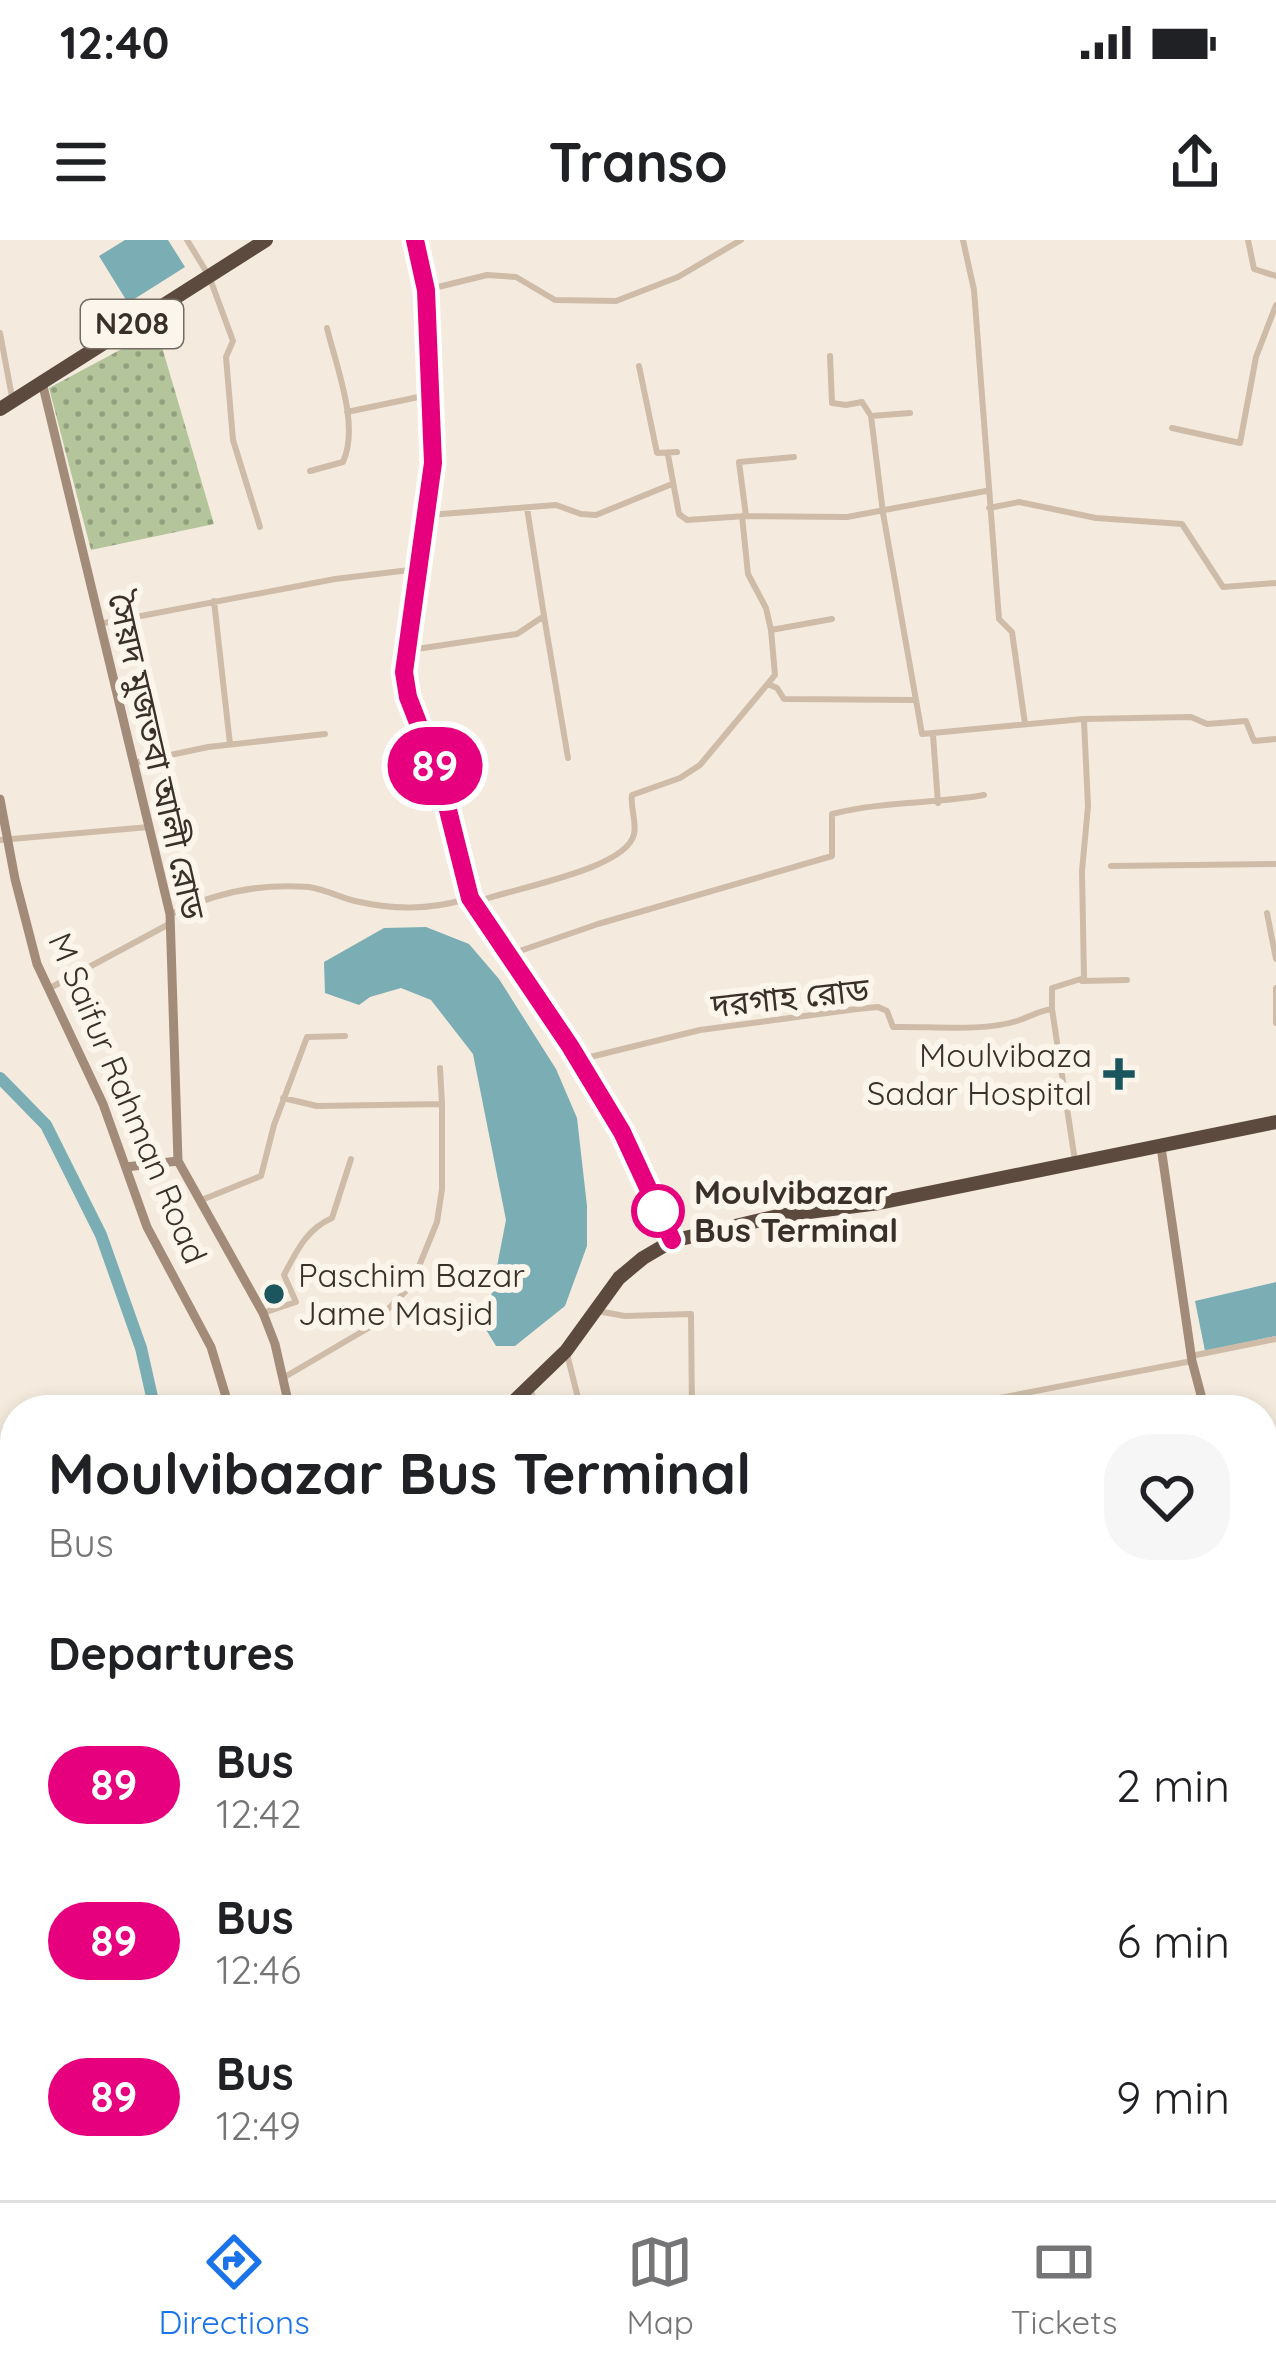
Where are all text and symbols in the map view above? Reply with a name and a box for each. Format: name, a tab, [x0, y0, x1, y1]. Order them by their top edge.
text: 12:40	[60, 14, 170, 70]
text: Transo	[548, 128, 728, 196]
icon: menu	[48, 129, 114, 195]
icon: share	[1162, 129, 1228, 195]
road number: N208	[81, 300, 183, 348]
street label: সৈয়দ মুজতবা আলী রোড	[100, 587, 215, 924]
line badge: 89	[381, 727, 489, 805]
text: 89	[412, 739, 458, 792]
street label: M Saifur Rahman Road	[40, 926, 217, 1269]
street label: দরগাহ রোড	[708, 968, 871, 1025]
place label: Moulvibaza Sadar Hospital	[867, 1034, 1092, 1113]
marker: Moulvibaza Sadar Hospital	[1103, 1058, 1135, 1090]
place label: Moulvibazar Bus Terminal	[694, 1171, 898, 1250]
marker: Moulvibazar Bus Terminal	[633, 1186, 683, 1236]
place label: Paschim Bazar Jame Masjid	[298, 1254, 525, 1333]
marker: Paschim Bazar Jame Masjid	[261, 1281, 287, 1307]
button: heart	[1104, 1434, 1230, 1560]
text: Moulvibazar Bus Terminal	[48, 1437, 751, 1508]
text: Bus	[48, 1518, 114, 1567]
text: Departures	[48, 1625, 295, 1681]
text: Bus	[216, 1733, 294, 1789]
text: 2 min	[1116, 1757, 1230, 1813]
text: 89	[91, 1758, 137, 1811]
text: 12:42	[216, 1789, 302, 1838]
text: Bus	[216, 1889, 294, 1945]
text: 6 min	[1117, 1913, 1230, 1969]
text: 89	[91, 1914, 137, 1967]
text: 12:46	[216, 1945, 301, 1994]
text: Bus	[216, 2045, 294, 2101]
text: 9 min	[1116, 2069, 1230, 2125]
text: 89	[91, 2070, 137, 2123]
text: 12:49	[216, 2101, 301, 2150]
tab: Directions	[158, 2229, 310, 2342]
tab: Map	[626, 2229, 694, 2342]
tab: Tickets	[1011, 2229, 1118, 2342]

